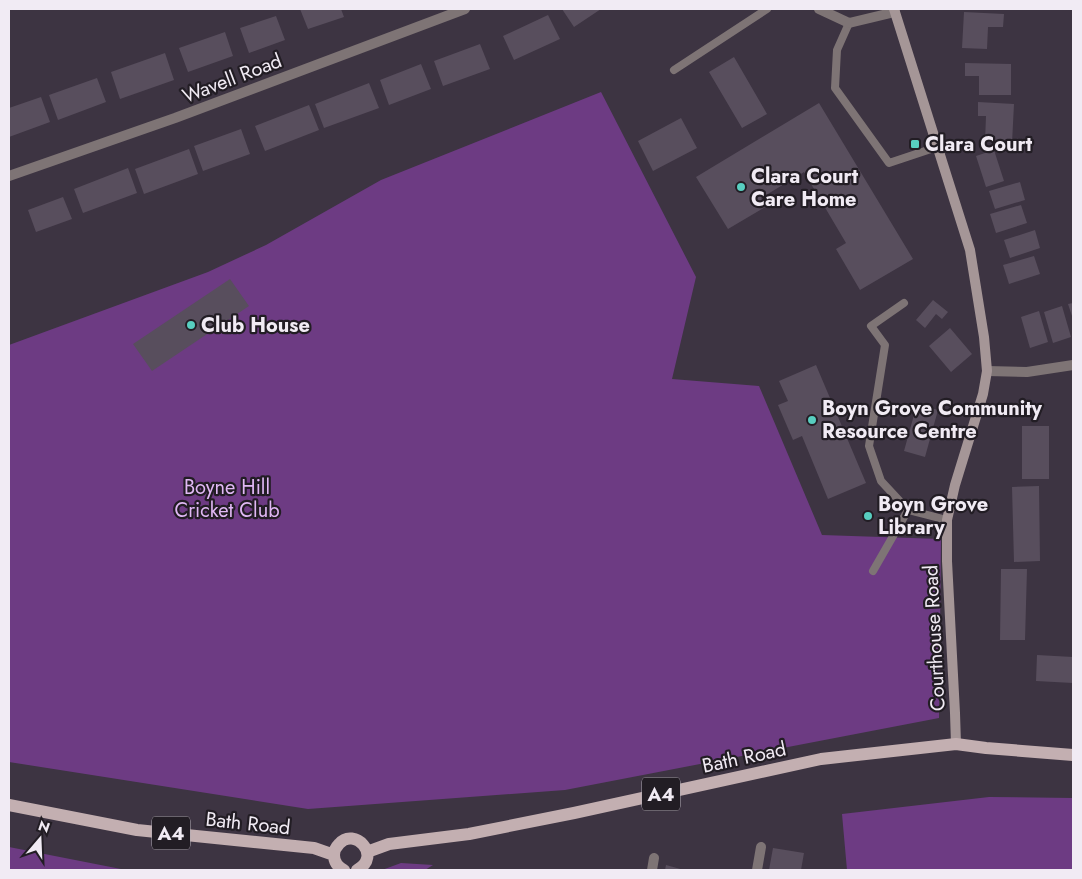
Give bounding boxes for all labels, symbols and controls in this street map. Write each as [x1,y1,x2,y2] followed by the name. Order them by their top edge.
[178,46,286,111] street label: Wavell Road
[925,130,1033,159] place label: Clara Court
[909,138,921,150] marker: Clara Court
[751,162,859,214] place label: Clara Court Care Home
[735,181,747,193] marker: Clara Court Care Home
[201,311,310,340] place label: Club House
[185,319,197,331] marker: Club House
[822,394,1043,446] place label: Boyn Grove Community Resource Centre
[806,414,818,426] marker: Boyn Grove Community Resource Centre
[174,473,280,525] park label: Boyne Hill Cricket Club
[878,490,988,542] place label: Boyn Grove Library
[862,510,874,522] marker: Boyn Grove Library
[916,564,953,712] street label: Courthouse Road
[699,734,789,781] street label: Bath Road
[642,778,680,811] road number: A4
[204,805,292,842] street label: Bath Road
[15,814,65,864] north arrow
[36,815,53,838] text: N
[152,816,190,850] road number: A4

